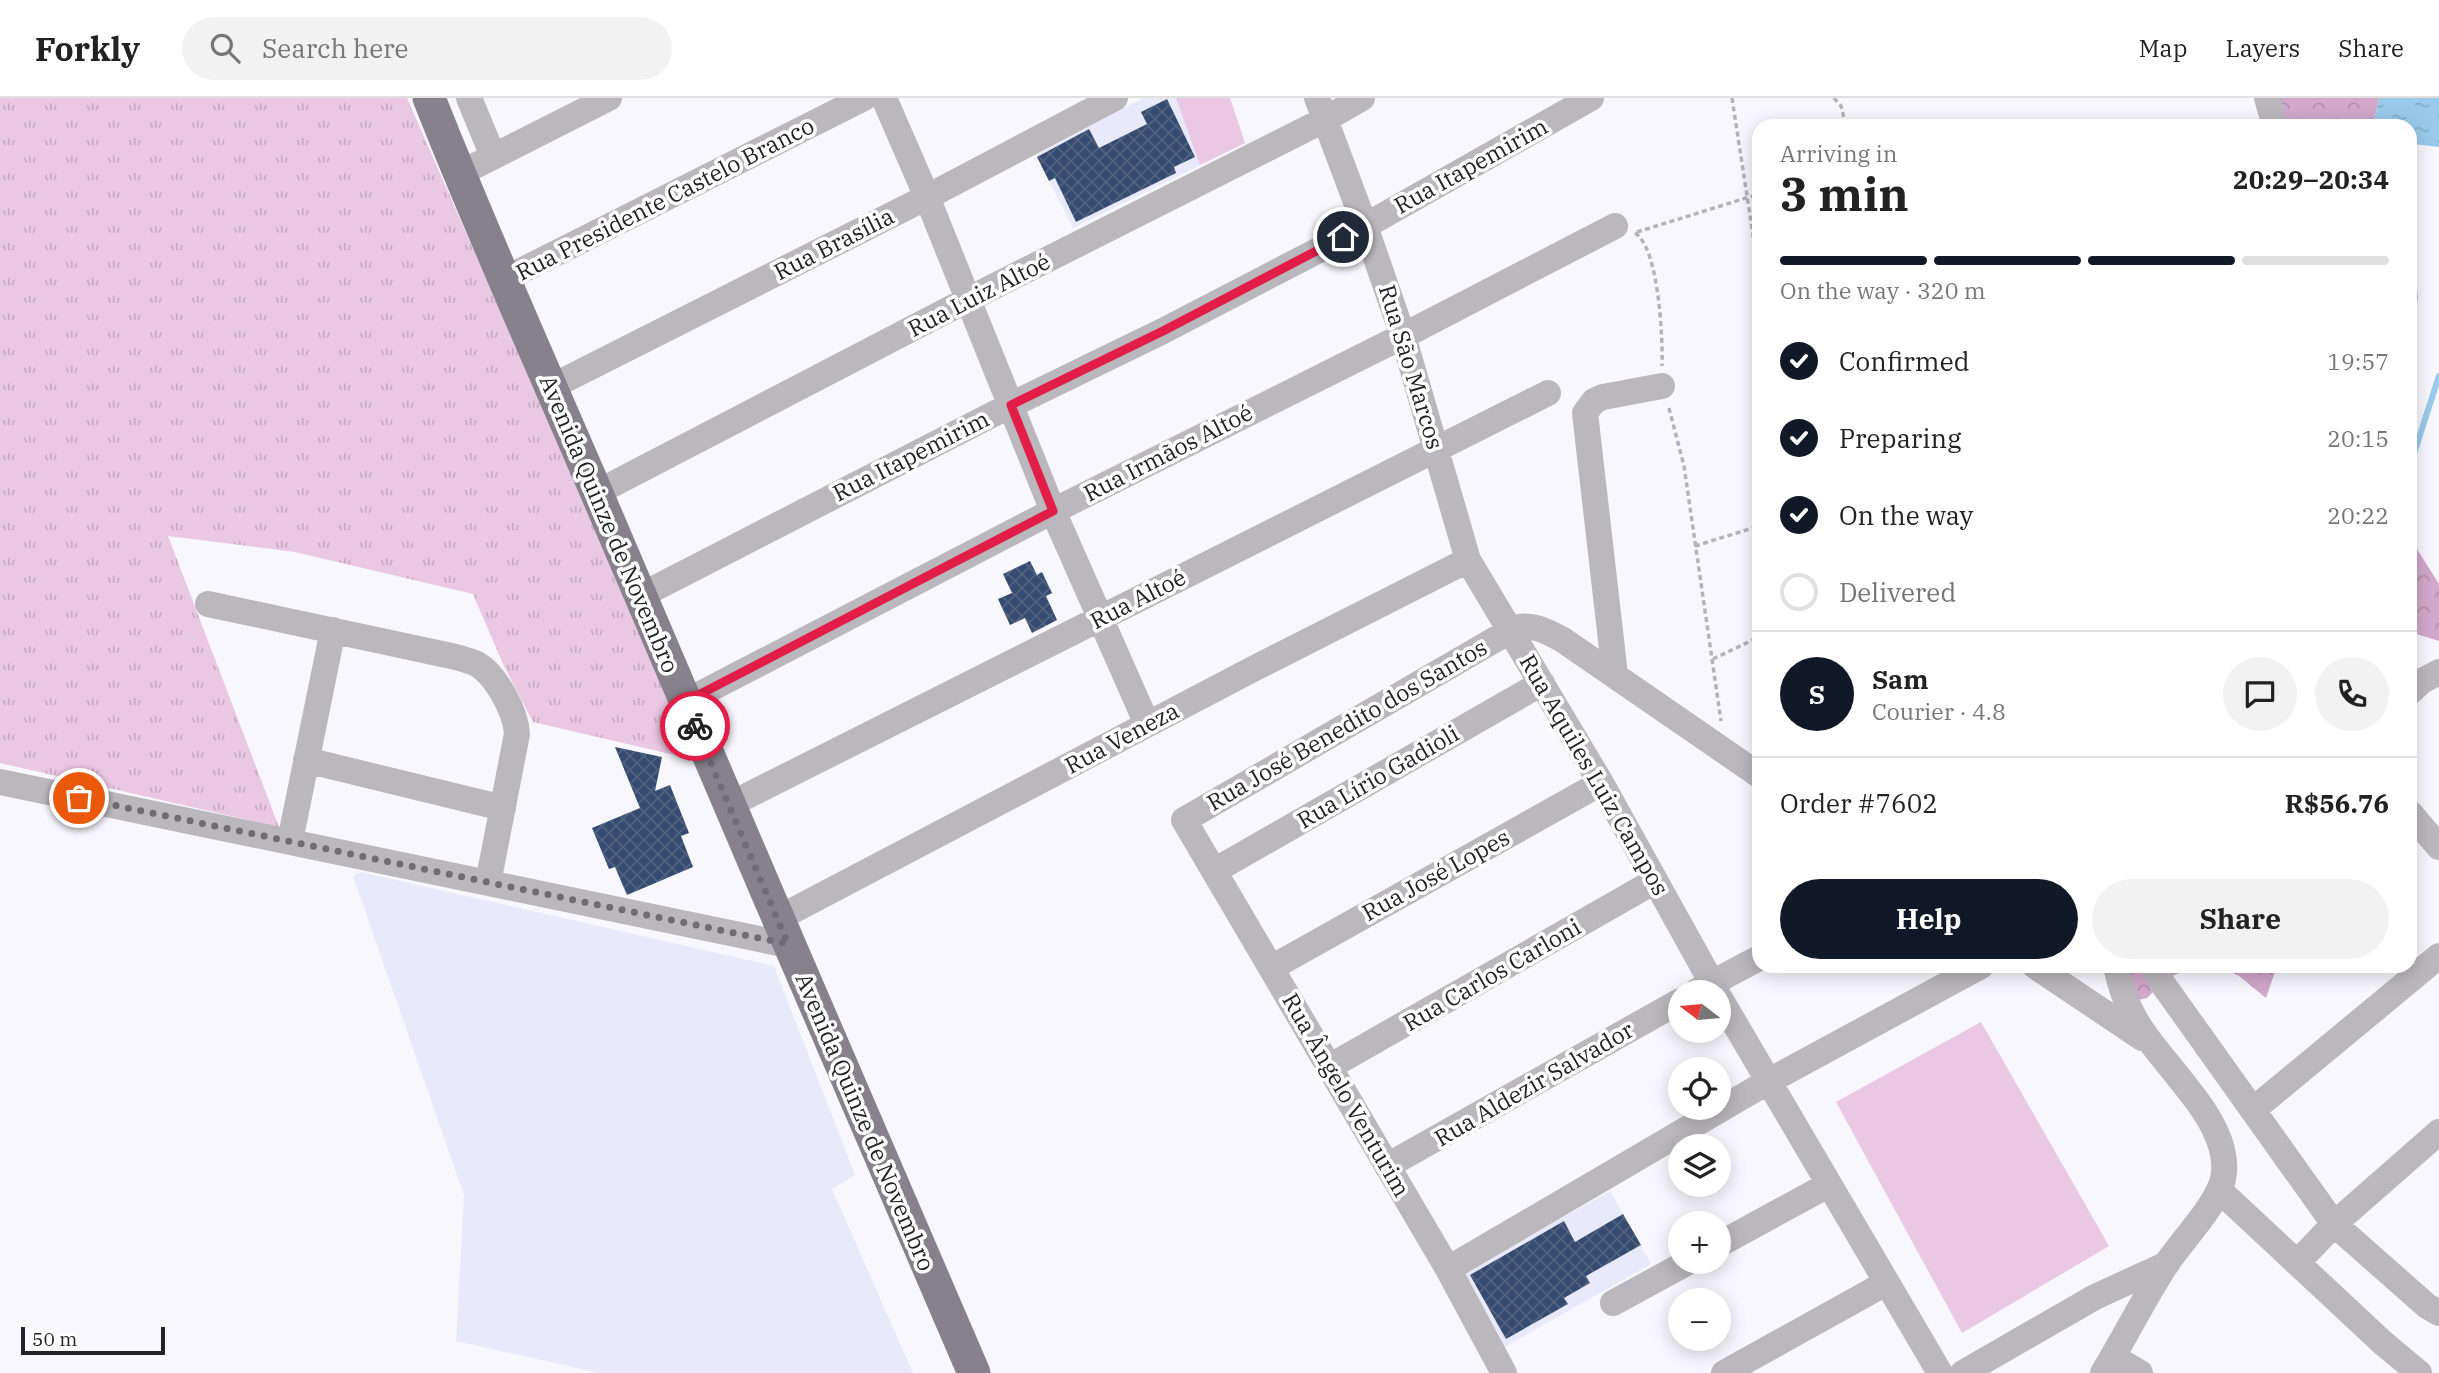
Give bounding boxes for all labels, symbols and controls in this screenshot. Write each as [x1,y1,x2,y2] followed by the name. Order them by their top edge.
[182,17,672,80] search box
[35,27,140,70] text: Forkly
[206,29,244,67] icon: search
[262,31,409,65] text: Search here
[2139,32,2187,64] text: Map
[2225,32,2300,64] text: Layers
[2338,32,2404,64] text: Share
[510,110,819,287] street label: Rua Presidente Castelo Branco
[1388,110,1553,220] street label: Rua Itapemirim
[1780,138,1897,168] text: Arriving in
[2233,162,2389,196] text: 20:29–20:34
[1780,164,1909,224] text: 3 min
[768,200,899,286] street label: Rua Brasília
[1313,207,1373,267] pin
[1324,218,1362,256] icon: home
[902,245,1055,343] street label: Rua Luiz Altoé
[1780,275,1986,305] text: On the way · 320 m
[1373,281,1451,453] street label: Rua São Marcos
[1780,342,1818,380] icon: check
[1839,344,1970,378] text: Confirmed
[2327,346,2389,376] text: 19:57
[533,370,686,677] street label: Avenida Quinze de Novembro
[1078,397,1257,508] street label: Rua Irmãos Altoé
[827,403,994,507] street label: Rua Itapemirim
[1780,419,1818,457] icon: check
[1839,421,1961,455] text: Preparing
[2327,423,2389,453] text: 20:15
[1780,496,1818,534] icon: check
[1839,498,1973,532] text: On the way
[2327,500,2389,530] text: 20:22
[1085,561,1191,635] street label: Rua Altoé
[1839,575,1956,609] text: Delivered
[1201,631,1492,817] street label: Rua José Benedito dos Santos
[1513,648,1676,901] street label: Rua Aquiles Luiz Campos
[2223,657,2297,731] button: chat
[2315,657,2389,731] button: phone
[1872,662,1928,696] text: Sam
[1809,677,1825,711] text: S
[660,691,730,761] courier
[1059,695,1184,780] street label: Rua Veneza
[1872,696,2006,726] text: Courier · 4.8
[676,707,714,745] icon: bike
[1291,718,1464,835] street label: Rua Lírio Gadioli
[49,768,109,828] pin
[60,779,98,817] icon: bag
[1780,786,1938,820] text: Order #7602
[2285,786,2389,820] text: R$56.76
[1356,821,1515,927] street label: Rua José Lopes
[1780,879,2078,959] button: Help
[2092,879,2389,959] button: Share
[1397,911,1586,1037] street label: Rua Carlos Carloni
[789,968,942,1275] street label: Avenida Quinze de Novembro
[1668,980,1731,1043] north arrow
[1668,980,1731,1351] map controls
[1276,987,1418,1202] street label: Rua Ângelo Venturim
[1428,1014,1639,1152] street label: Rua Aldezir Salvador
[1668,1057,1731,1120] button: locate
[1668,1134,1731,1197] button: layers
[1668,1211,1731,1274] button: +
[1668,1288,1731,1351] button: −
[21,1324,164,1356] scale bar
[32,1327,77,1351] text: 50 m

